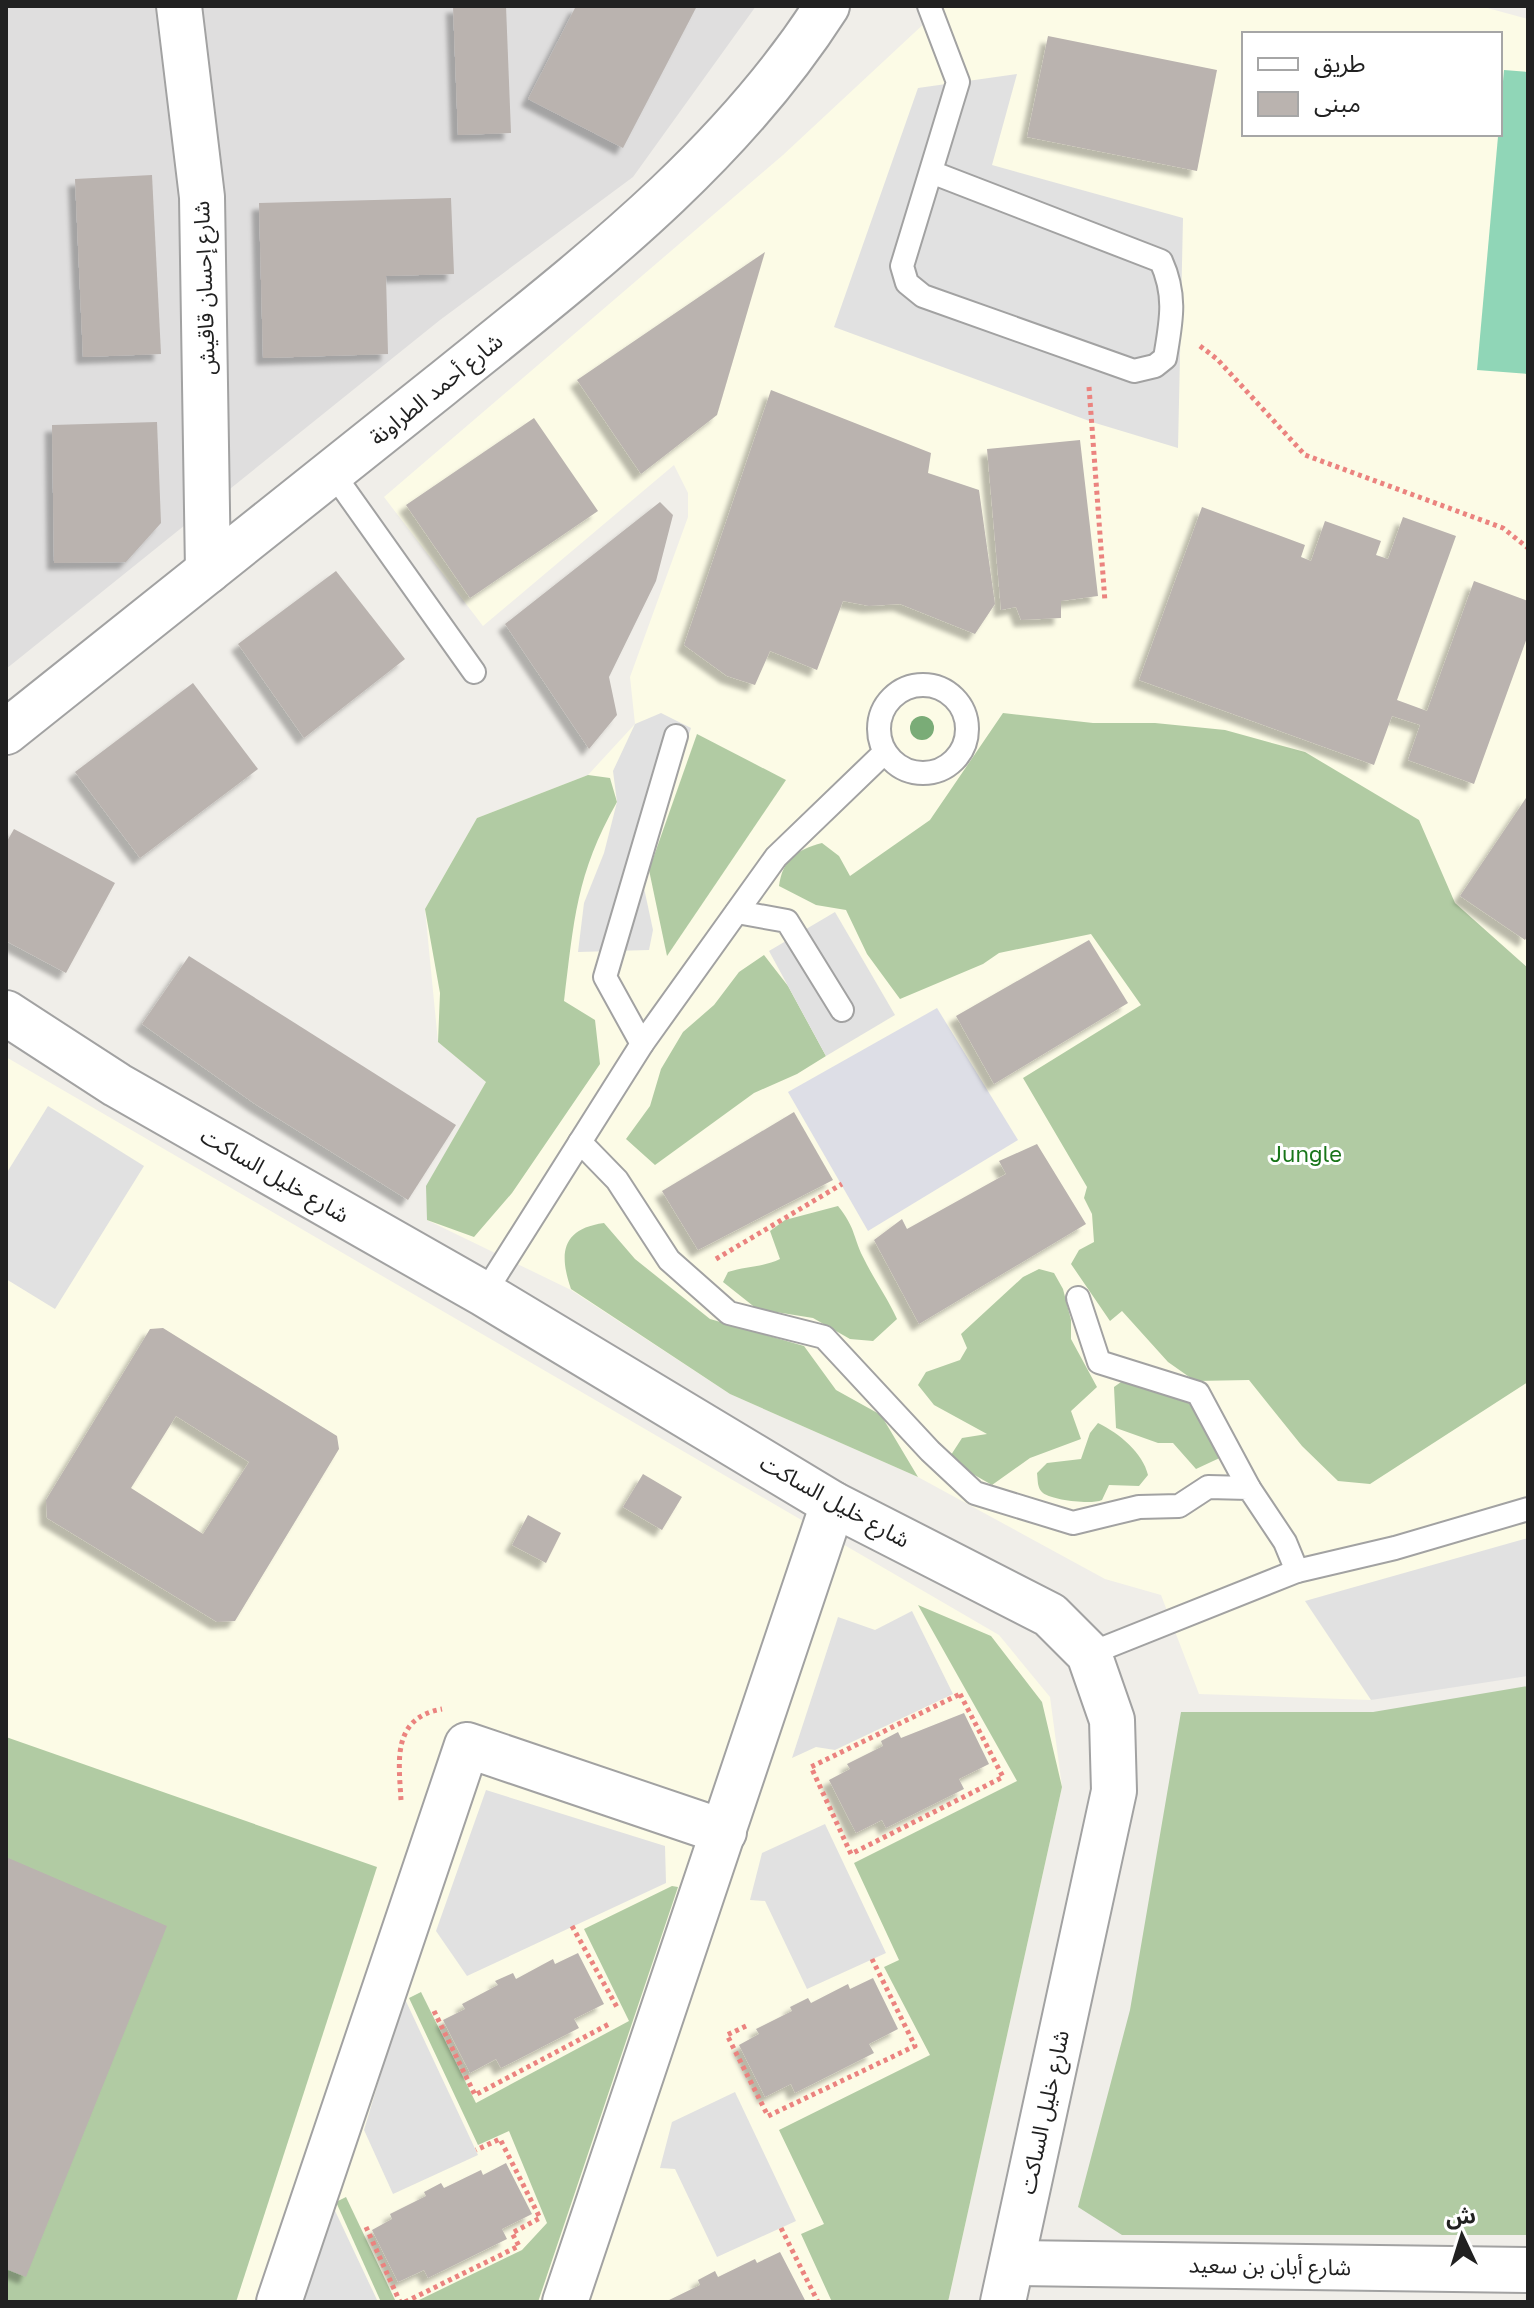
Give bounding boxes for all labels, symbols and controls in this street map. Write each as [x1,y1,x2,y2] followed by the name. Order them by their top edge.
[1242,32,1502,136] legend
[1314,48,1366,79] text: طريق
[1314,88,1361,117] text: مبنى
[187,200,224,376] street label: شارع إحسان قاقيش
[364,327,510,453] street label: شارع أحمد الطراونة
[194,1121,354,1231] street label: شارع خليل الساكت
[1270,1140,1342,1167] park label: Jungle
[754,1448,915,1556] street label: شارع خليل الساكت
[1013,2027,1078,2197] street label: شارع خليل الساكت
[1422,2196,1502,2276] north arrow
[1445,2201,1477,2230] text: ش
[1188,2251,1352,2284] street label: شارع أبان بن سعيد

